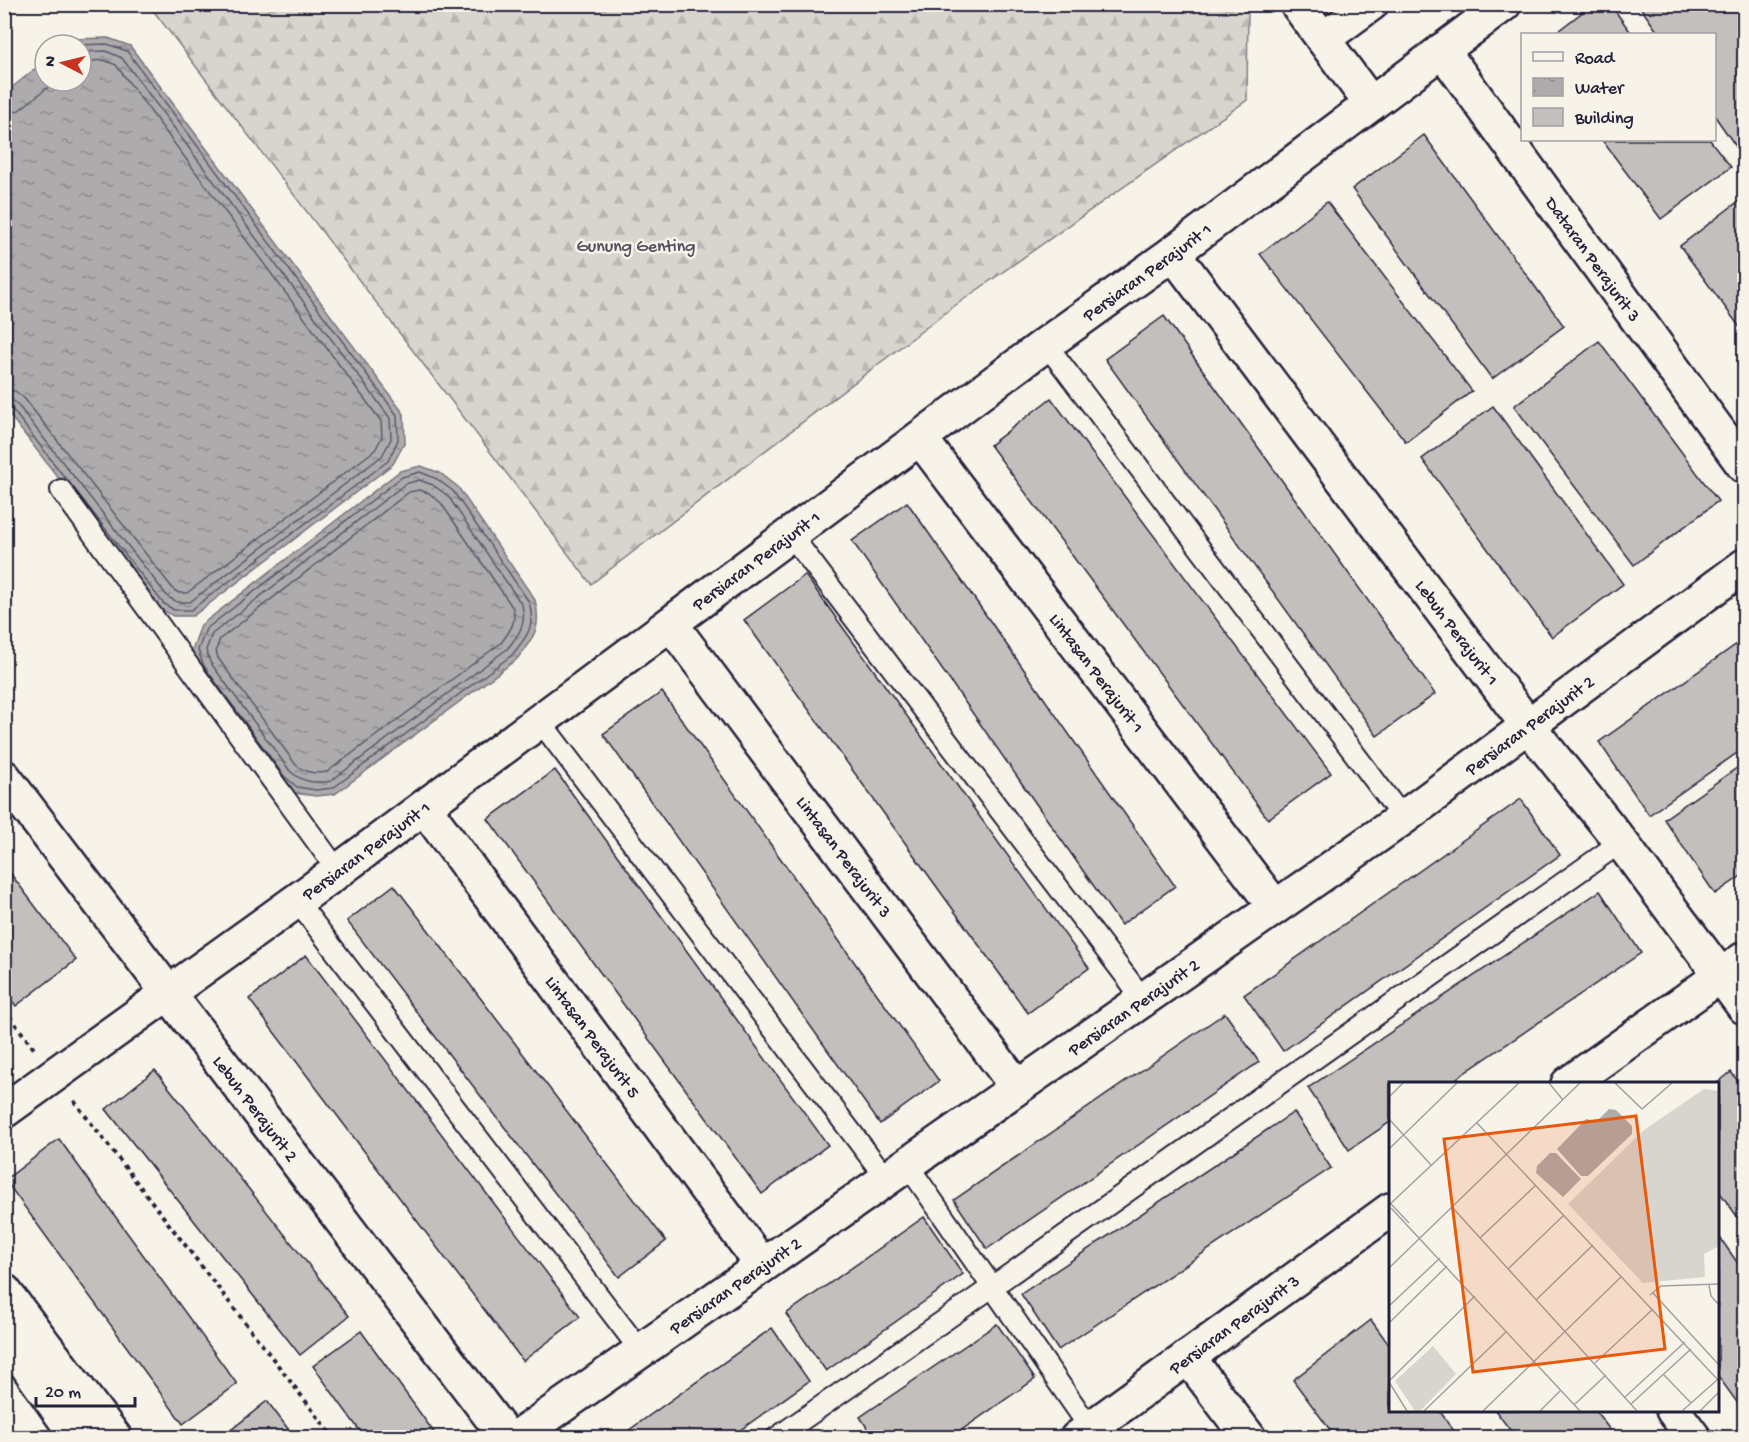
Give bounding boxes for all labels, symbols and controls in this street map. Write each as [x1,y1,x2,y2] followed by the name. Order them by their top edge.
[33,33,93,93] north arrow
[1521,33,1716,141] legend
[1575,49,1616,70] text: Road
[42,55,62,68] text: N
[1575,79,1625,100] text: Water
[1574,109,1634,130] text: Building
[1539,193,1644,327] street label: Dataran Perajurit 3
[1079,220,1217,328] street label: Persiaran Perajurit 1
[576,237,696,258] park label: Gunung Genting
[688,508,825,617] street label: Persiaran Perajurit 1
[1409,577,1502,690] street label: Lebuh Perajurit 1
[1044,610,1147,738] street label: Lintasan Perajurit 1
[1461,672,1599,782] street label: Persiaran Perajurit 2
[790,793,895,923] street label: Lintasan Perajurit 3
[298,798,435,907] street label: Persiaran Perajurit 1
[1064,955,1204,1062] street label: Persiaran Perajurit 2
[539,973,643,1103] street label: Lintasan Perajurit 5
[207,1052,301,1167] street label: Lebuh Perajurit 2
[1389,1082,1719,1412] inset map
[666,1234,806,1341] street label: Persiaran Perajurit 2
[1165,1271,1304,1381] street label: Persiaran Perajurit 3
[36,1370,135,1408] scale bar
[45,1383,81,1404] text: 20 m

